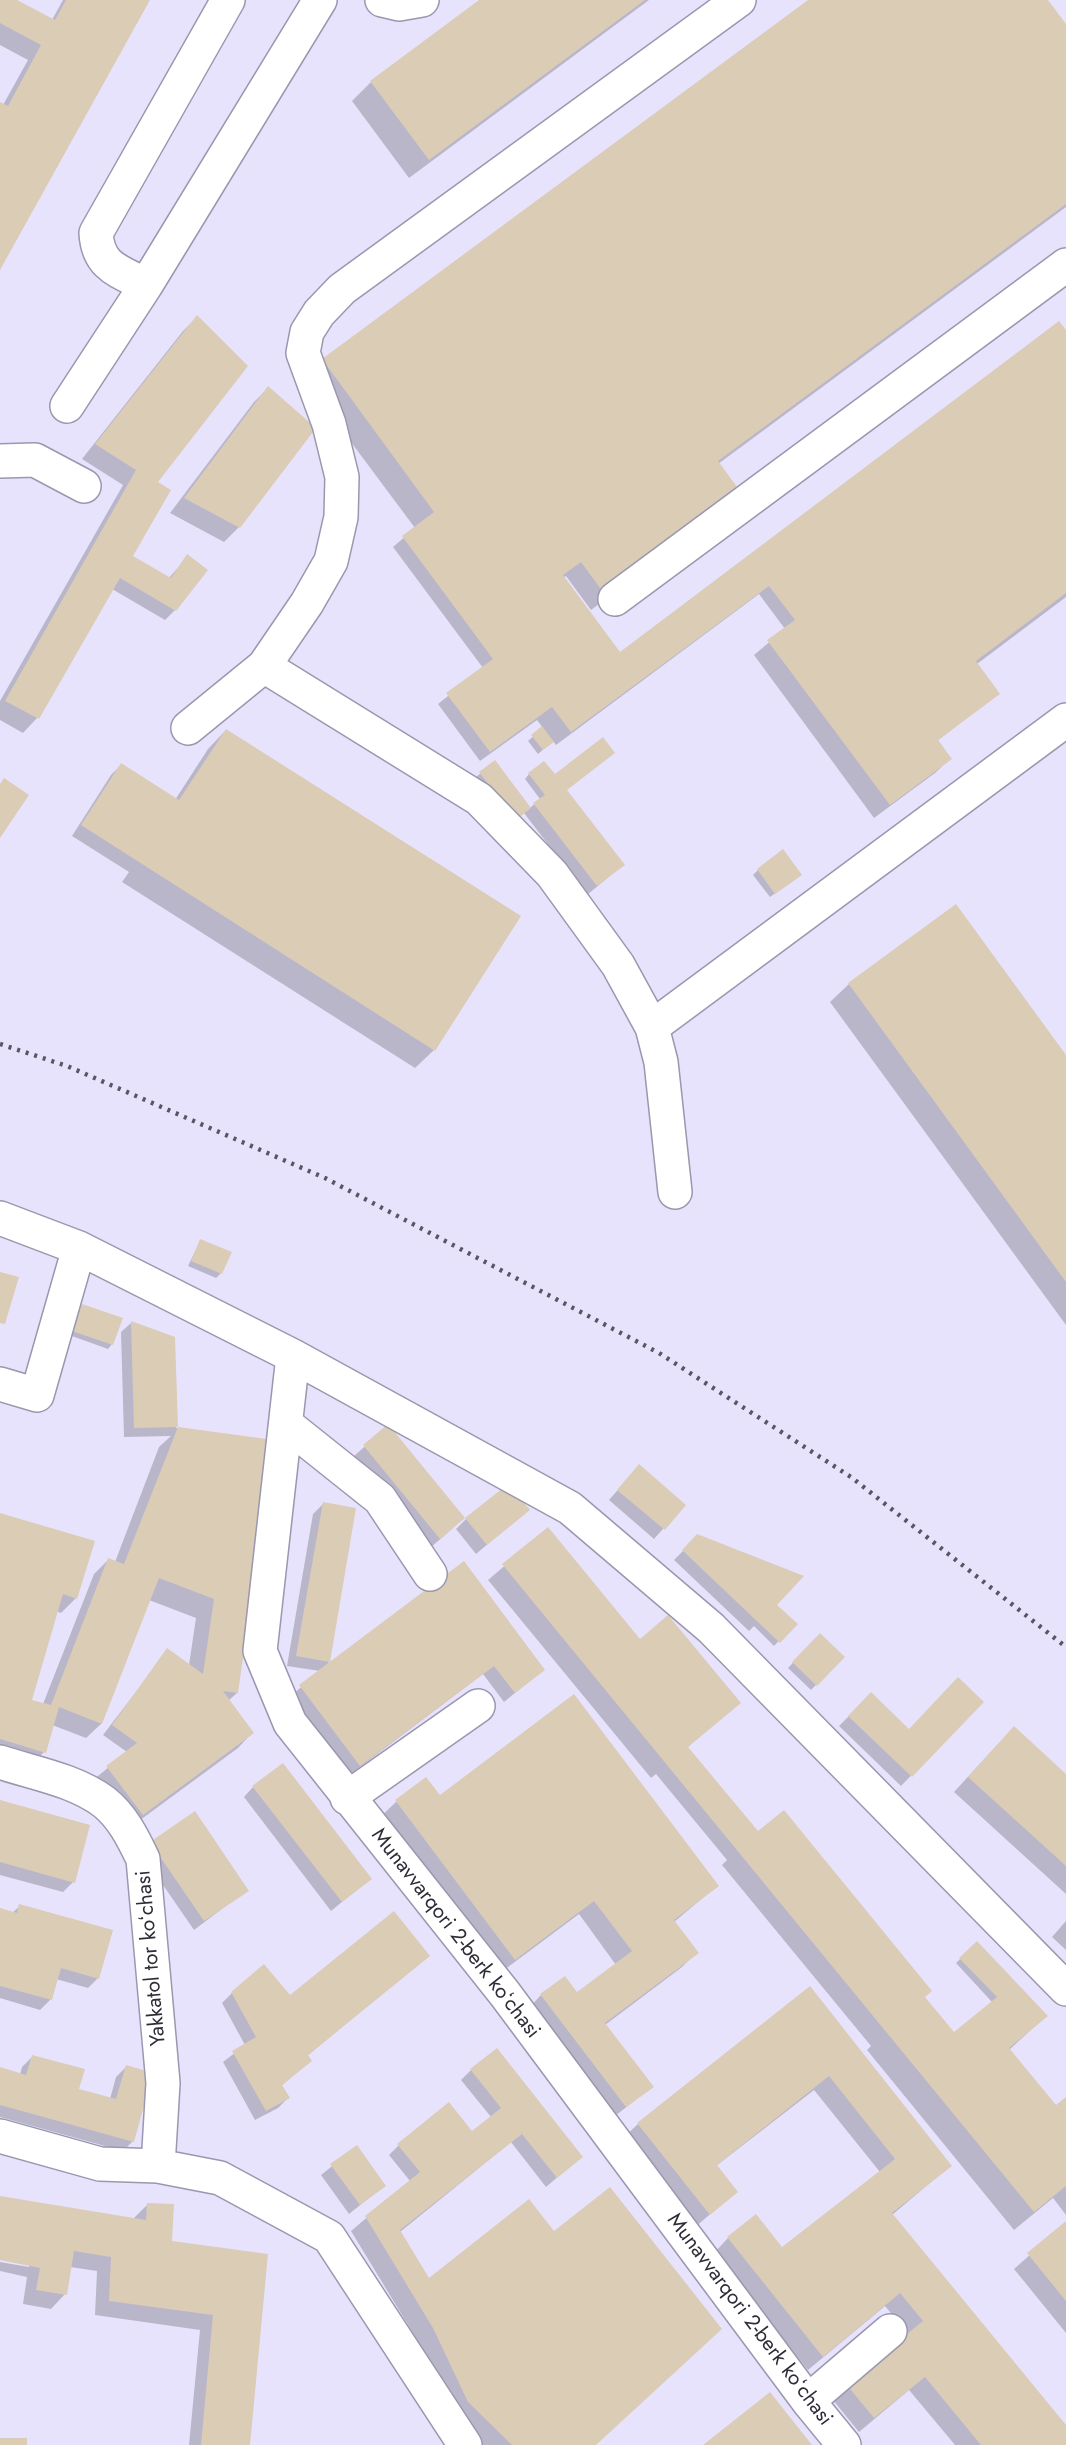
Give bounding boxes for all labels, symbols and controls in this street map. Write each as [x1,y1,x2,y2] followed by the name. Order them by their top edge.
[365,1824,545,2044] street label: Munavvarqori 2-berk koʻchasi
[132,1869,172,2047] street label: Yakkatol tor koʻchasi
[661,2209,837,2431] street label: Munavvarqori 2-berk koʻchasi

